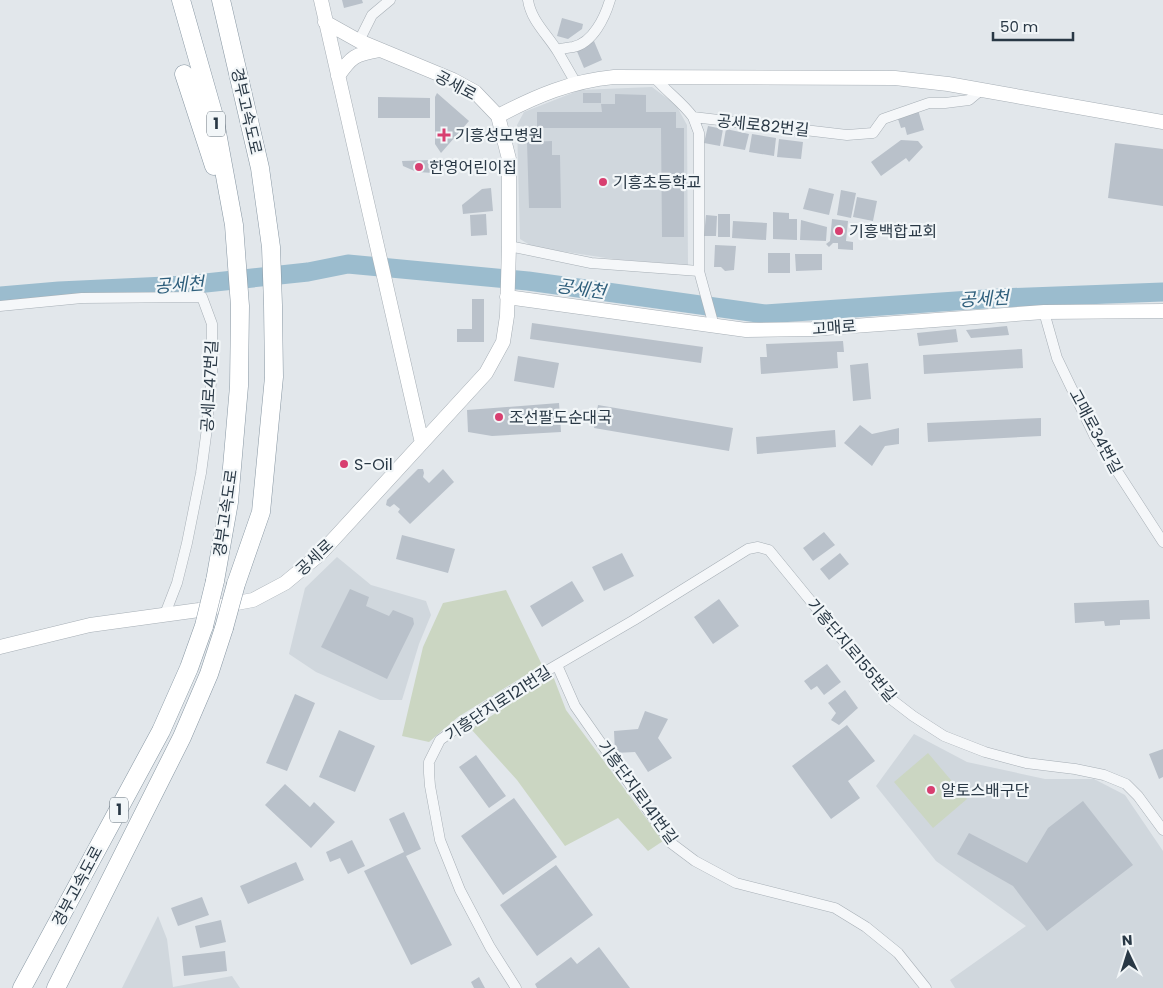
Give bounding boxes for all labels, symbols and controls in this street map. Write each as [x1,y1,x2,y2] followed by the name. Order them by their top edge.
[993,10,1073,42] scale bar
[1000,16,1038,37] text: 50 m
[225,65,268,157] street label: 경부고속도로
[431,65,481,106] street label: 공세로
[716,109,810,142] street label: 공세로82번길
[207,112,225,136] road number: 1
[455,124,543,147] place label: 기흥성모병원
[437,128,451,142] marker: 기흥성모병원
[429,156,517,179] place label: 한영어린이집
[413,161,425,173] marker: 한영어린이집
[613,171,701,194] place label: 기흥초등학교
[597,176,609,188] marker: 기흥초등학교
[849,220,937,243] place label: 기흥백합교회
[833,225,845,237] marker: 기흥백합교회
[153,270,207,299] water label: 공세천
[555,273,610,305] water label: 공세천
[959,285,1012,312] water label: 공세천
[811,314,857,341] street label: 고매로
[196,339,223,433] street label: 공세로47번길
[1064,385,1128,478] street label: 고매로34번길
[509,406,612,429] place label: 조선팔도순대국
[493,411,505,423] marker: 조선팔도순대국
[354,453,393,476] place label: S-Oil
[338,458,350,470] marker: S-Oil
[208,467,243,558] street label: 경부고속도로
[290,534,339,581] street label: 공세로
[802,594,902,707] street label: 기흥단지로155번길
[441,660,556,746] street label: 기흥단지로121번길
[592,736,683,849] street label: 기흥단지로141번길
[941,779,1030,802] place label: 알토스배구단
[925,784,937,796] marker: 알토스배구단
[110,798,128,822] road number: 1
[47,842,108,931] street label: 경부고속도로
[1103,928,1153,978] north arrow
[1121,930,1133,950] text: N

